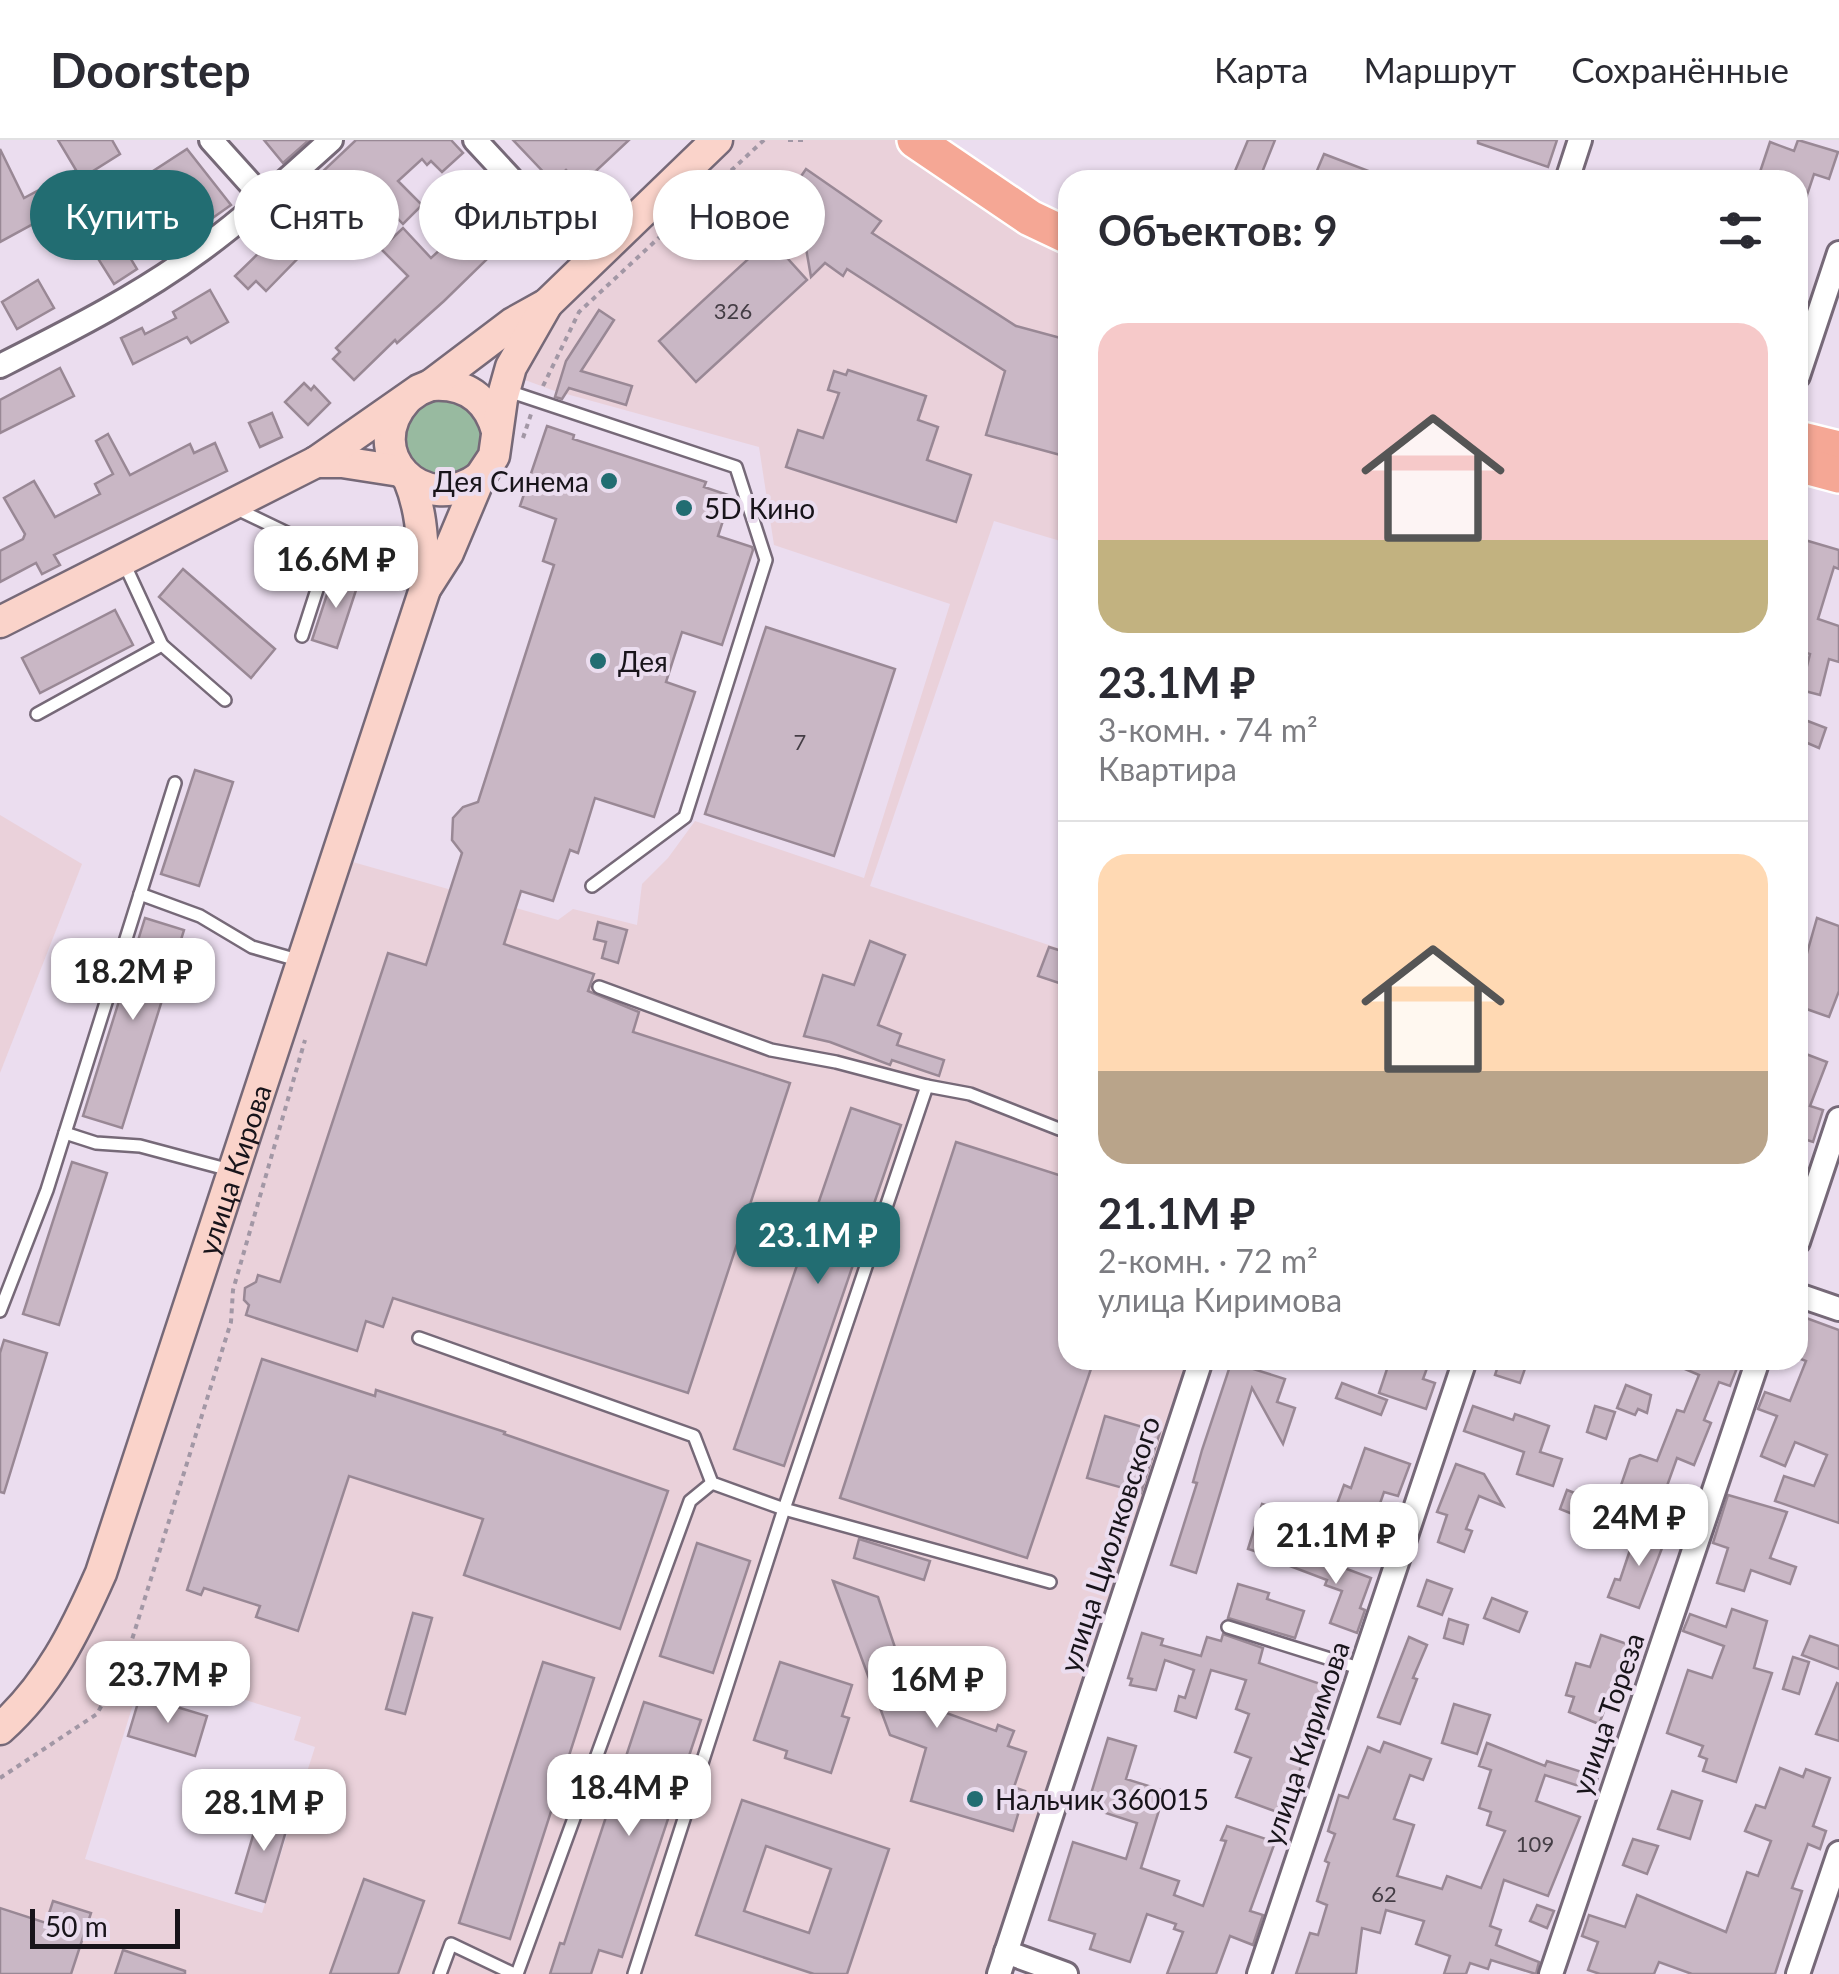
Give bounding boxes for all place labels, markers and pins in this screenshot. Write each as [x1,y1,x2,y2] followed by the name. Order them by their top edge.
[433,464,589,498] place label: Дея Синема
[598,470,620,492] marker: Дея Синема
[704,491,815,525] place label: 5D Кино
[673,497,695,519] marker: 5D Кино
[244,526,428,611] pin: 16.6M ₽
[618,644,668,678] place label: Дея
[587,650,609,672] marker: Дея
[41,938,225,1023] pin: 18.2M ₽
[726,1202,910,1287] pin: 23.1M ₽
[1569,1484,1709,1569] pin: 24M ₽
[1244,1502,1428,1587] pin: 21.1M ₽
[76,1641,260,1726] pin: 23.7M ₽
[867,1646,1007,1731] pin: 16M ₽
[537,1754,721,1839] pin: 18.4M ₽
[172,1769,356,1854] pin: 28.1M ₽
[995,1782,1209,1816] place label: Нальчик 360015
[964,1788,986,1810] marker: Нальчик 360015

